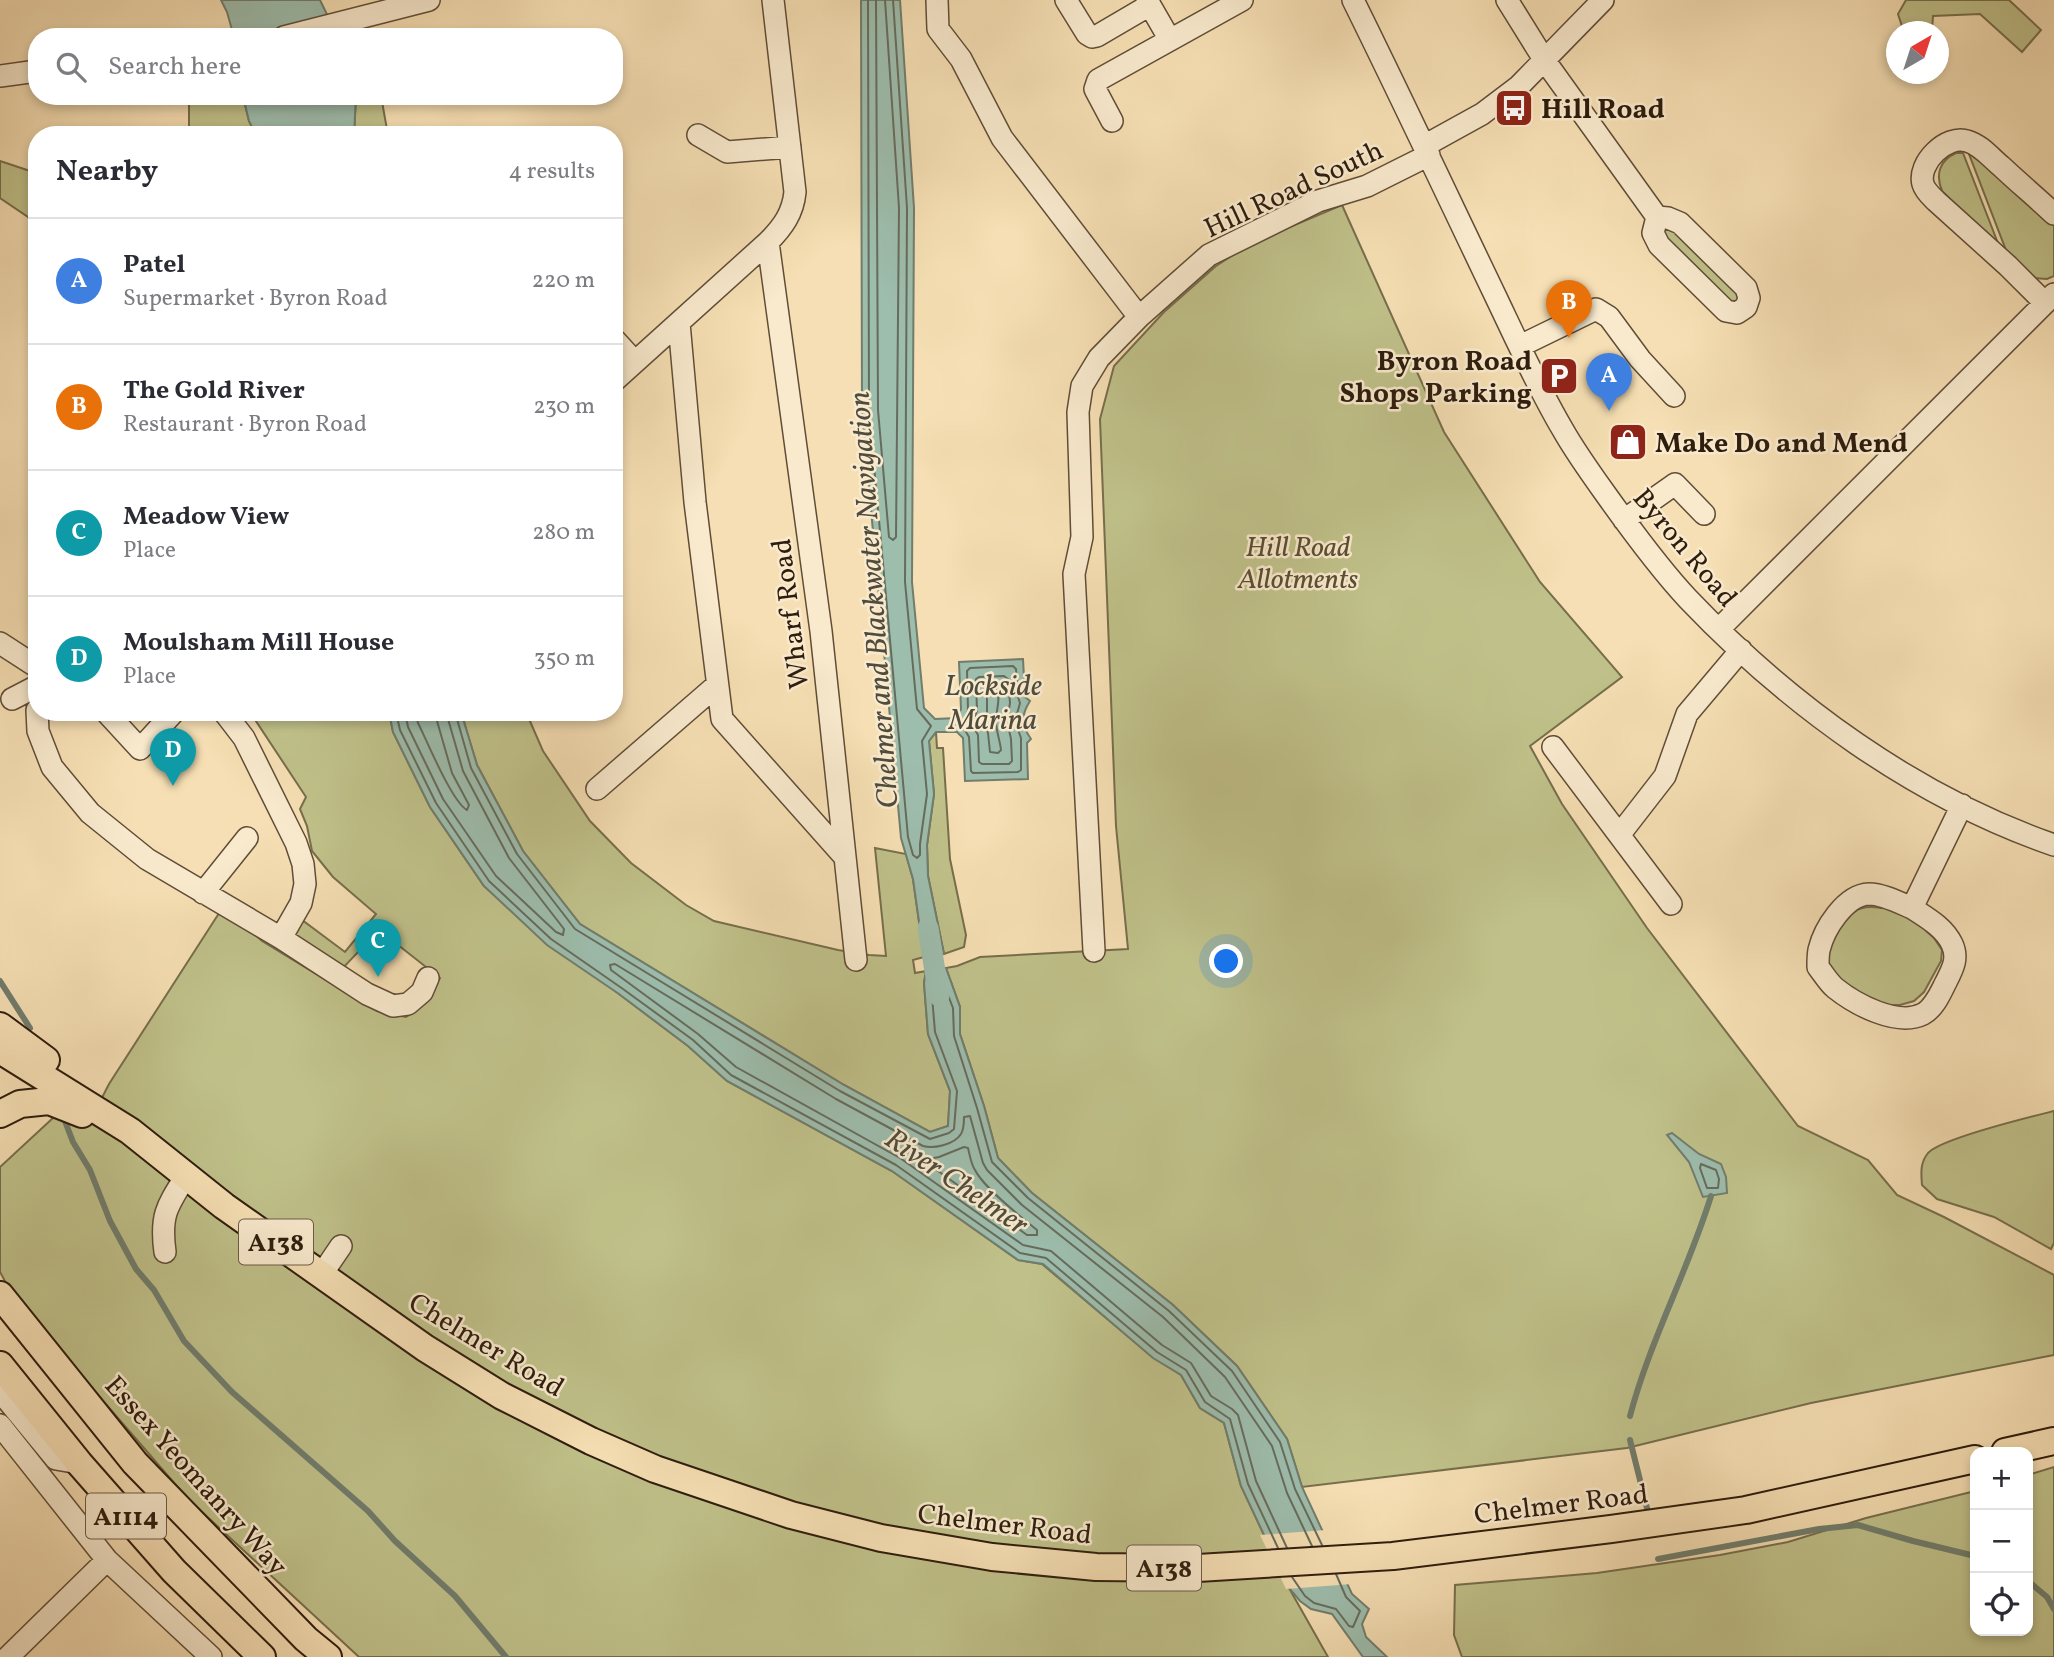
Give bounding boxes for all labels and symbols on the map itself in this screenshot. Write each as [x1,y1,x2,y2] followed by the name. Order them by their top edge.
[1886,21,1949,84] north arrow
[1493,87,1535,129] bus stop icon: Hill Road
[1541,91,1665,130] place label: Hill Road
[1198,132,1390,249] street label: Hill Road South
[1546,280,1592,338] pin: B
[1339,343,1532,414] place label: Byron Road Shops Parking
[1586,353,1632,411] pin: A
[1538,355,1580,397] parking icon: Byron Road Shops Parking
[839,390,911,810] water label: Chelmer and Blackwater Navigation
[1607,421,1649,463] shop icon: Make Do and Mend
[1655,425,1908,464] place label: Make Do and Mend
[1623,481,1746,617] street label: Byron Road
[1237,529,1358,600] park label: Hill Road Allotments
[763,536,820,691] street label: Wharf Road
[944,666,1042,742] water label: Lockside Marina
[150,728,196,786] pin: D
[355,919,401,977] pin: C
[1209,944,1243,978] your location
[876,1119,1037,1247] water label: River Chelmer
[239,1219,313,1264] road number: A138
[401,1284,571,1408] street label: Chelmer Road
[95,1368,296,1585] street label: Essex Yeomanry Way
[1472,1475,1651,1536] street label: Chelmer Road
[86,1494,166,1539] road number: A1114
[915,1495,1094,1556] street label: Chelmer Road
[1127,1546,1201,1590] road number: A138

